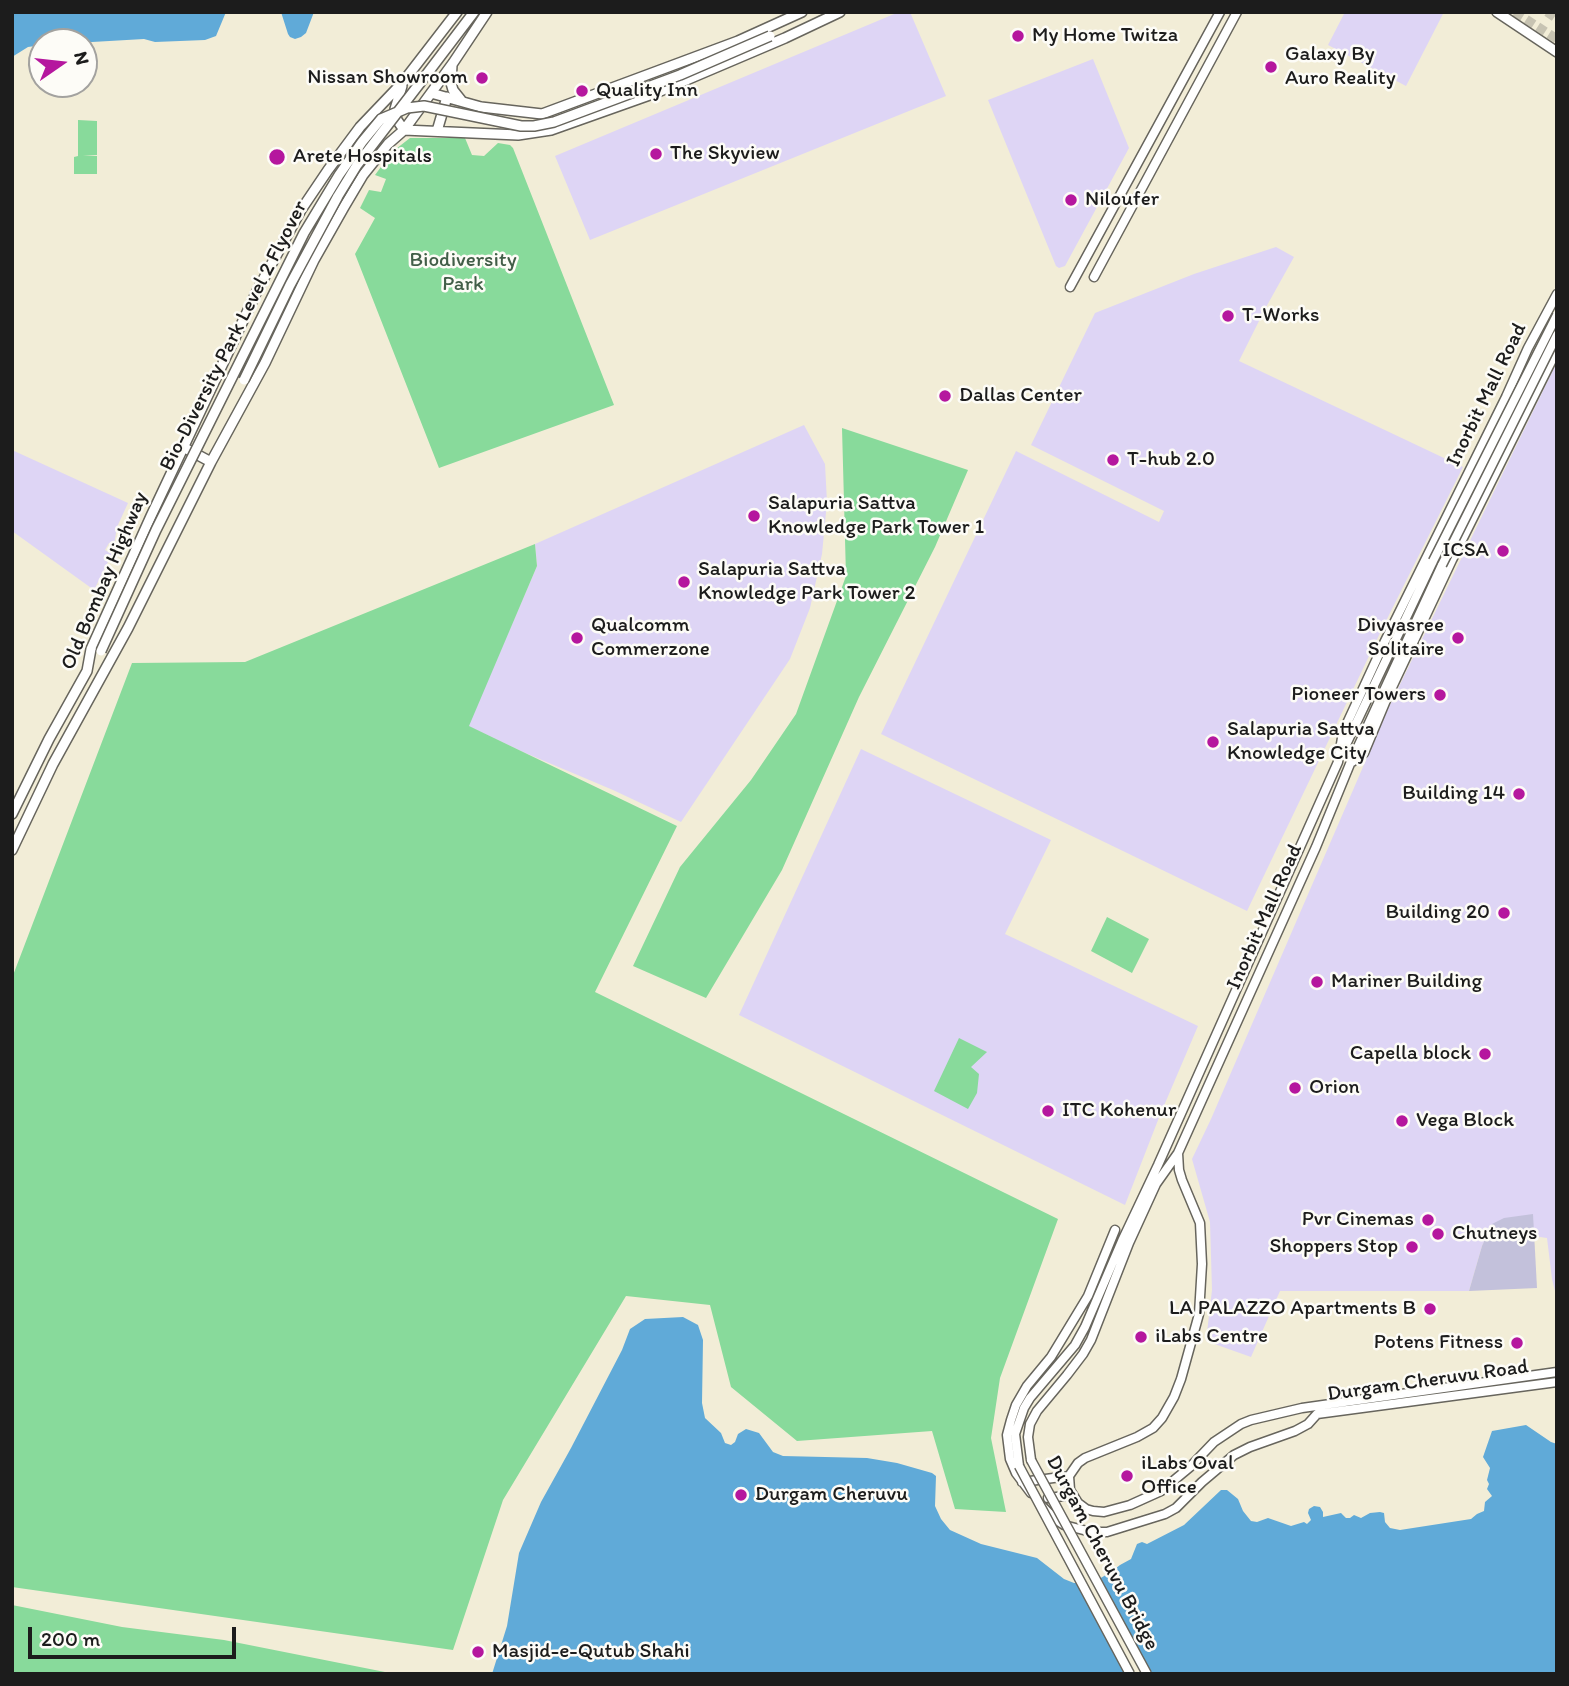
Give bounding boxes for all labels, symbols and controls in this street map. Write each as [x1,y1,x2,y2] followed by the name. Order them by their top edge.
[1032,23,1178,49] place label: My Home Twitza
[28,28,98,98] north arrow
[1010,28,1026,44] marker: My Home Twitza
[1285,42,1396,92] place label: Galaxy By Auro Reality
[69,49,95,67] text: N
[1263,59,1279,75] marker: Galaxy By Auro Reality
[307,65,468,91] place label: Nissan Showroom
[474,70,490,86] marker: Nissan Showroom
[596,78,698,104] place label: Quality Inn
[574,83,590,99] marker: Quality Inn
[670,141,780,167] place label: The Skyview
[293,144,432,170] place label: Arete Hospitals
[648,146,664,162] marker: The Skyview
[267,147,287,167] marker: Arete Hospitals
[1085,187,1159,213] place label: Niloufer
[1063,192,1079,208] marker: Niloufer
[155,197,313,475] street label: Bio-Diversity Park Level 2 Flyover
[409,248,517,298] park label: Biodiversity Park
[1242,303,1319,329] place label: T-Works
[1220,308,1236,324] marker: T-Works
[1441,319,1533,471] street label: Inorbit Mall Road
[959,383,1082,409] place label: Dallas Center
[937,388,953,404] marker: Dallas Center
[1127,447,1215,473] place label: T-hub 2.0
[1105,452,1121,468] marker: T-hub 2.0
[56,488,154,674] street label: Old Bombay Highway
[768,491,984,541] place label: Salapuria Sattva Knowledge Park Tower 1
[746,508,762,524] marker: Salapuria Sattva Knowledge Park Tower 1
[1442,538,1489,564] place label: ICSA
[1495,543,1511,559] marker: ICSA
[698,557,916,607] place label: Salapuria Sattva Knowledge Park Tower 2
[676,574,692,590] marker: Salapuria Sattva Knowledge Park Tower 2
[591,613,710,663] place label: Qualcomm Commerzone
[1357,613,1444,663] place label: Divyasree Solitaire
[569,630,585,646] marker: Qualcomm Commerzone
[1450,630,1466,646] marker: Divyasree Solitaire
[1291,682,1426,708] place label: Pioneer Towers
[1432,687,1448,703] marker: Pioneer Towers
[1227,717,1375,767] place label: Salapuria Sattva Knowledge City
[1205,734,1221,750] marker: Salapuria Sattva Knowledge City
[1402,781,1505,807] place label: Building 14
[1511,786,1527,802] marker: Building 14
[1222,840,1308,994] street label: Inorbit Mall Road
[1386,900,1490,926] place label: Building 20
[1496,905,1512,921] marker: Building 20
[1331,969,1482,995] place label: Mariner Building
[1309,974,1325,990] marker: Mariner Building
[1350,1041,1471,1067] place label: Capella block
[1477,1046,1493,1062] marker: Capella block
[1309,1075,1360,1101] place label: Orion
[1287,1080,1303,1096] marker: Orion
[1062,1098,1176,1124] place label: ITC Kohenur
[1040,1103,1056,1119] marker: ITC Kohenur
[1416,1108,1514,1134] place label: Vega Block
[1394,1113,1410,1129] marker: Vega Block
[1302,1207,1414,1233] place label: Pvr Cinemas
[1420,1212,1436,1228] marker: Pvr Cinemas
[1452,1221,1537,1247] place label: Chutneys
[1430,1226,1446,1242] marker: Chutneys
[1270,1234,1398,1260] place label: Shoppers Stop
[1404,1239,1420,1255] marker: Shoppers Stop
[1169,1296,1416,1322] place label: LA PALAZZO Apartments B
[1422,1301,1438,1317] marker: LA PALAZZO Apartments B
[1155,1324,1268,1350] place label: iLabs Centre
[1133,1329,1149,1345] marker: iLabs Centre
[1374,1330,1503,1356] place label: Potens Fitness
[1509,1335,1525,1351] marker: Potens Fitness
[1326,1354,1530,1408] street label: Durgam Cheruvu Road
[1040,1451,1164,1655] street label: Durgam Cheruvu Bridge
[1141,1451,1234,1501] place label: iLabs Oval Office
[1119,1468,1135,1484] marker: iLabs Oval Office
[755,1482,908,1508] place label: Durgam Cheruvu
[733,1487,749,1503] marker: Durgam Cheruvu
[32,1612,240,1656] scale bar
[41,1626,100,1651] text: 200 m
[492,1639,690,1665] place label: Masjid-e-Qutub Shahi
[470,1644,486,1660] marker: Masjid-e-Qutub Shahi

